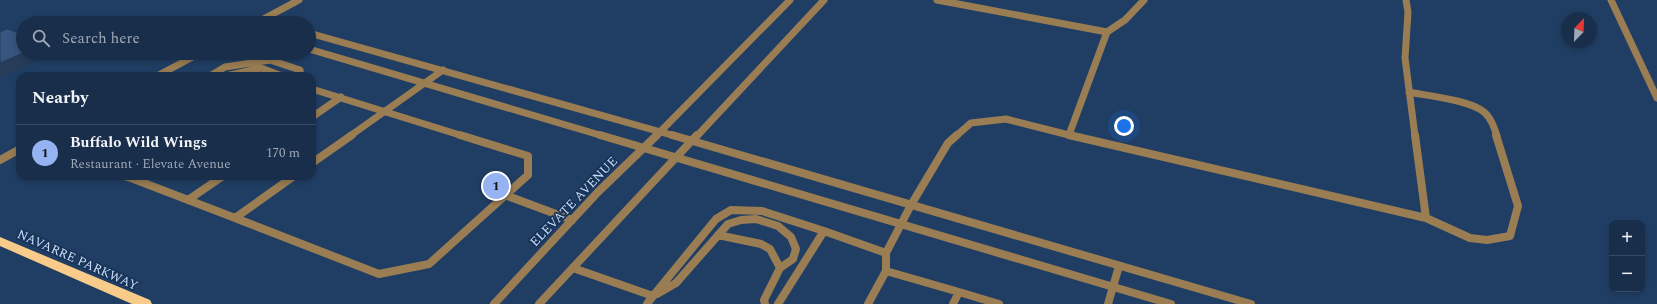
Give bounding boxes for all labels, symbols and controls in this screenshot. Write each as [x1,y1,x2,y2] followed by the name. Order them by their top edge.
[1561,12,1597,48] north arrow
[16,16,316,60] search box
[30,27,52,49] icon: search
[62,27,140,50] text: Search here
[32,85,88,111] text: Nearby
[1114,116,1134,136] your location
[70,131,207,154] text: Buffalo Wild Wings
[41,143,49,163] text: 1
[266,143,300,163] text: 170 m
[525,152,622,252] street label: ELEVATE AVENUE
[70,154,230,174] text: Restaurant · Elevate Avenue
[483,171,509,201] pin: 1
[1609,220,1645,292] map controls
[1609,220,1645,256] button: +
[14,224,141,296] street label: NAVARRE PARKWAY
[1609,256,1645,292] button: −

